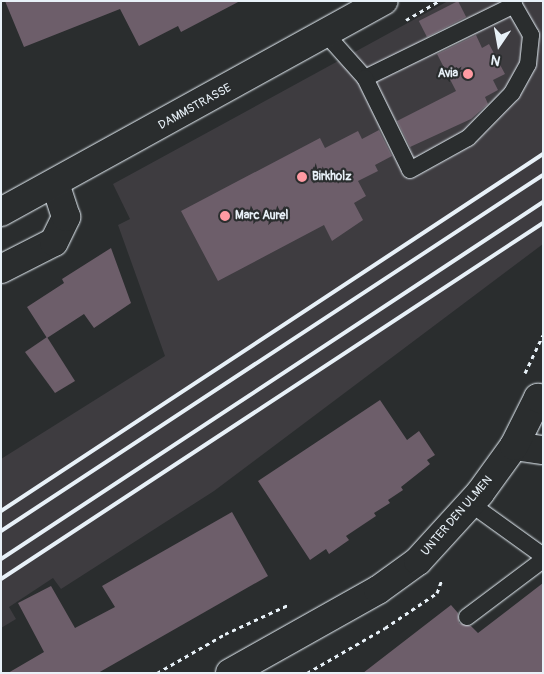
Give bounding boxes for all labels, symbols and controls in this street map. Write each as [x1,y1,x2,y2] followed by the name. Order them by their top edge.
[474,20,524,70] north arrow
[489,51,502,69] text: N
[438,67,458,81] place label: Avia
[462,68,474,80] marker: Avia
[156,81,234,133] street label: DAMMSTRASSE
[312,170,351,184] place label: Birkholz
[296,171,308,183] marker: Birkholz
[235,209,288,223] place label: Marc Aurel
[219,210,231,222] marker: Marc Aurel
[418,473,496,559] street label: UNTER DEN ULMEN

